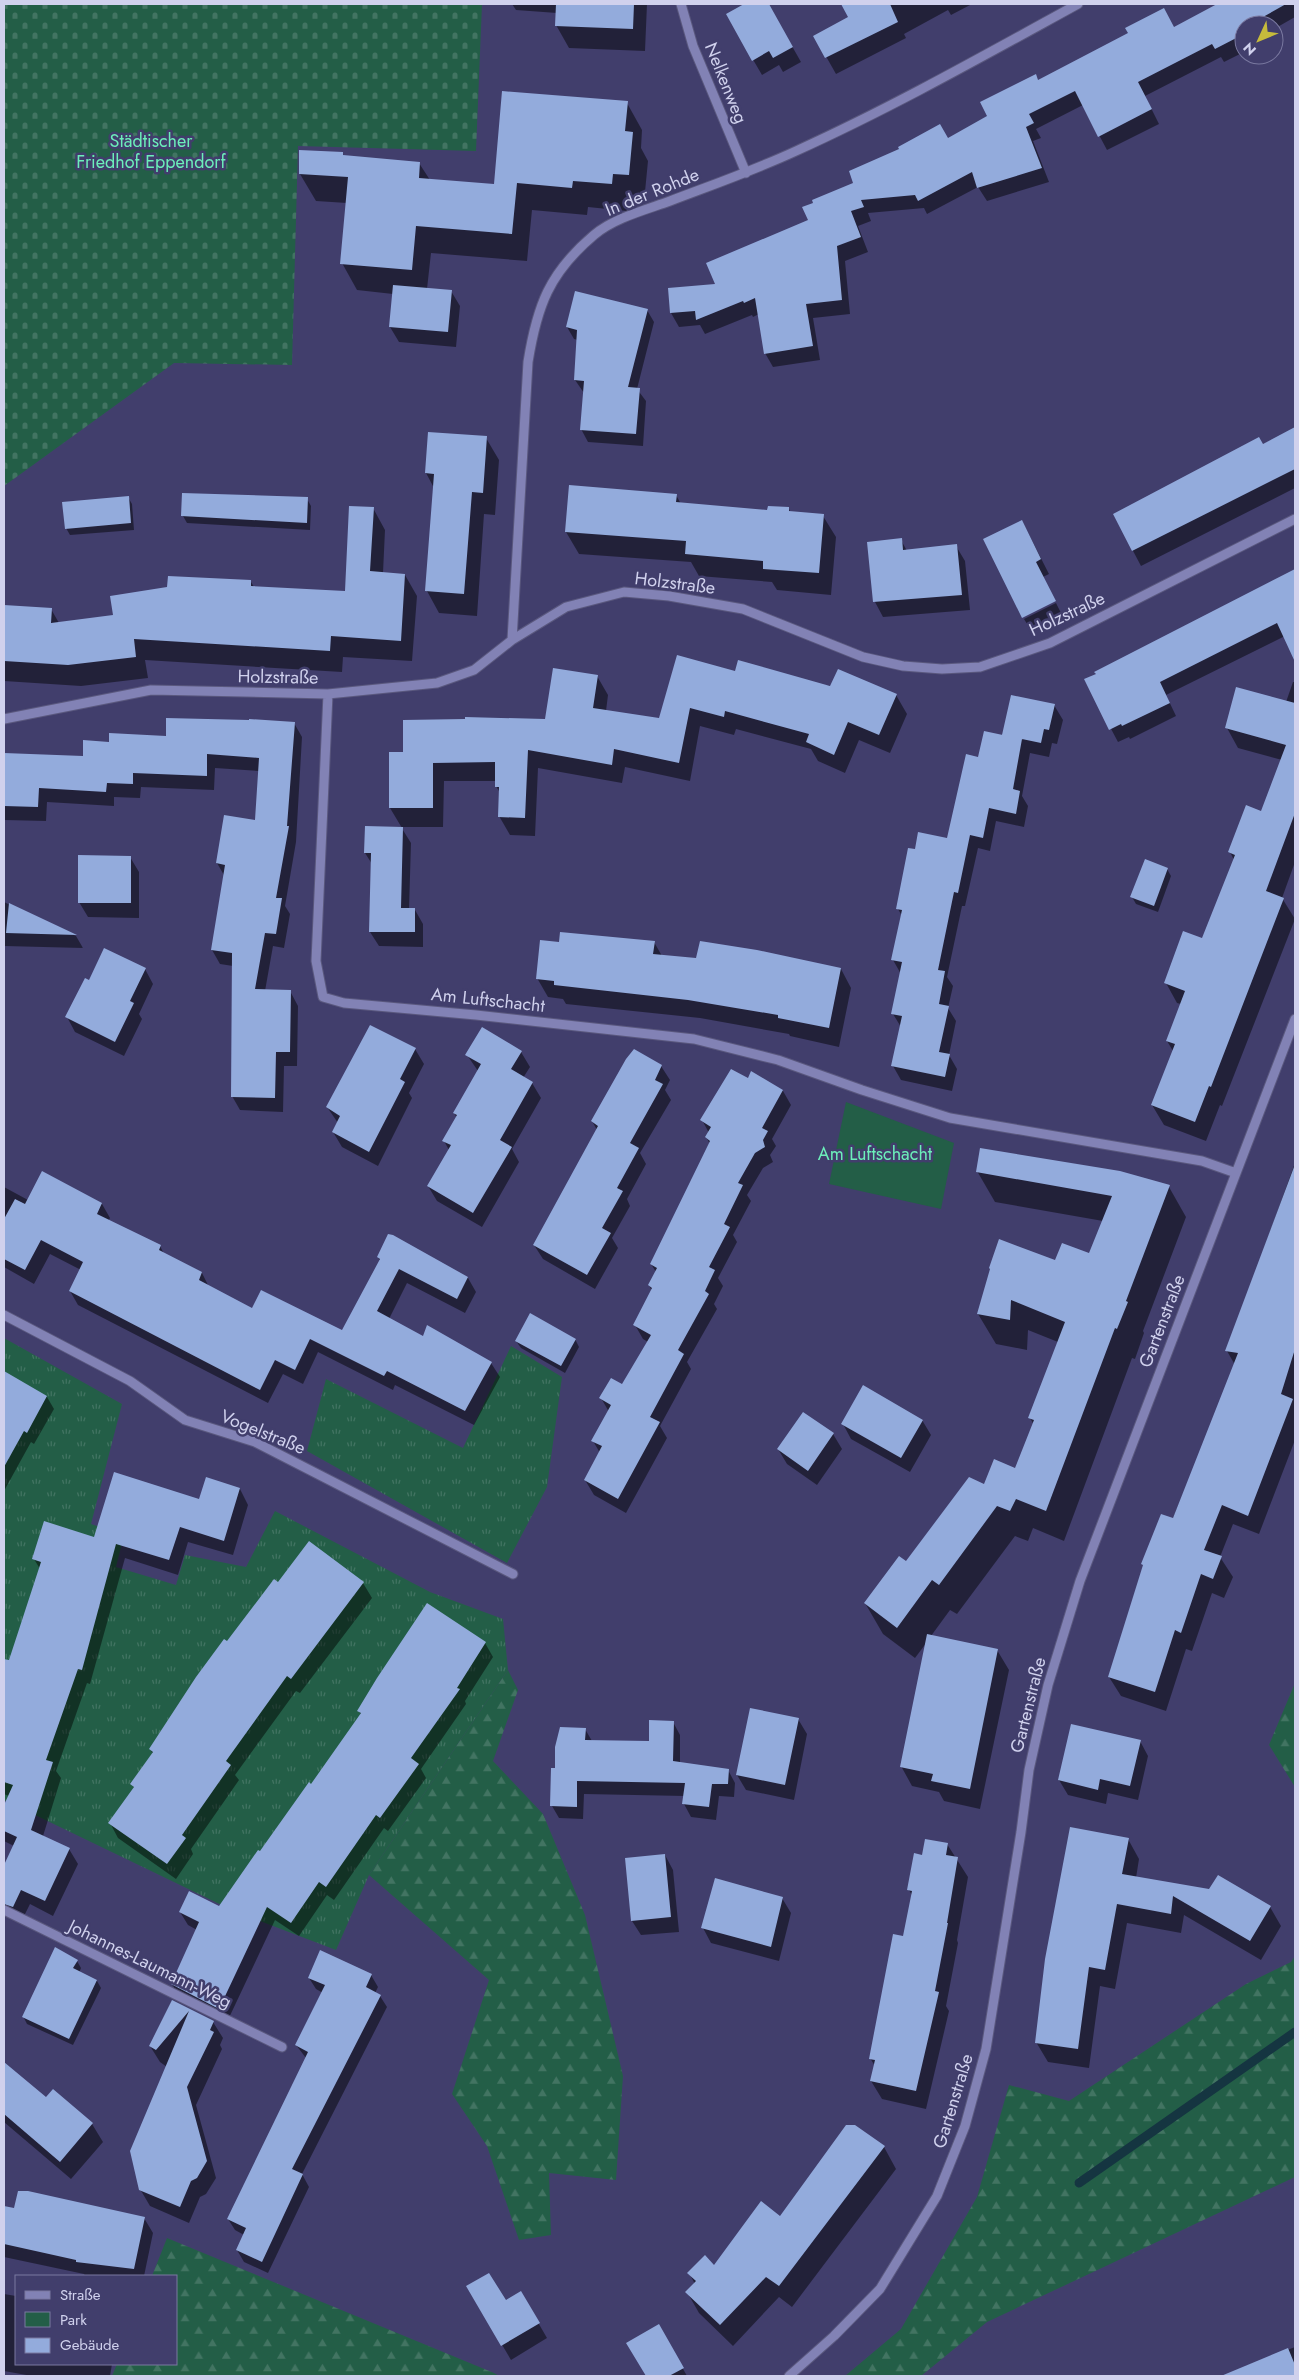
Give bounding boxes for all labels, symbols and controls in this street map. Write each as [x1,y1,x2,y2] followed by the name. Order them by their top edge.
[1234,15,1284,65] north arrow
[1239,38,1261,60] text: N
[698,39,754,127] street label: Nelkenweg
[76,128,227,175] park label: Städtischer Friedhof Eppendorf
[601,161,703,223] street label: In der Rohde
[633,565,717,601] street label: Holzstraße
[1025,585,1109,643] street label: Holzstraße
[237,663,319,691] street label: Holzstraße
[430,981,547,1019] street label: Am Luftschacht
[818,1141,933,1167] park label: Am Luftschacht
[1132,1271,1192,1371] street label: Gartenstraße
[217,1403,309,1461] street label: Vogelstraße
[1004,1654,1052,1756] street label: Gartenstraße
[62,1912,236,2015] street label: Johannes-Laumann-Weg
[926,2050,980,2152] street label: Gartenstraße
[15,2275,178,2365] legend
[60,2284,101,2306] text: Straße
[60,2309,87,2331] text: Park
[60,2334,120,2356] text: Gebäude

